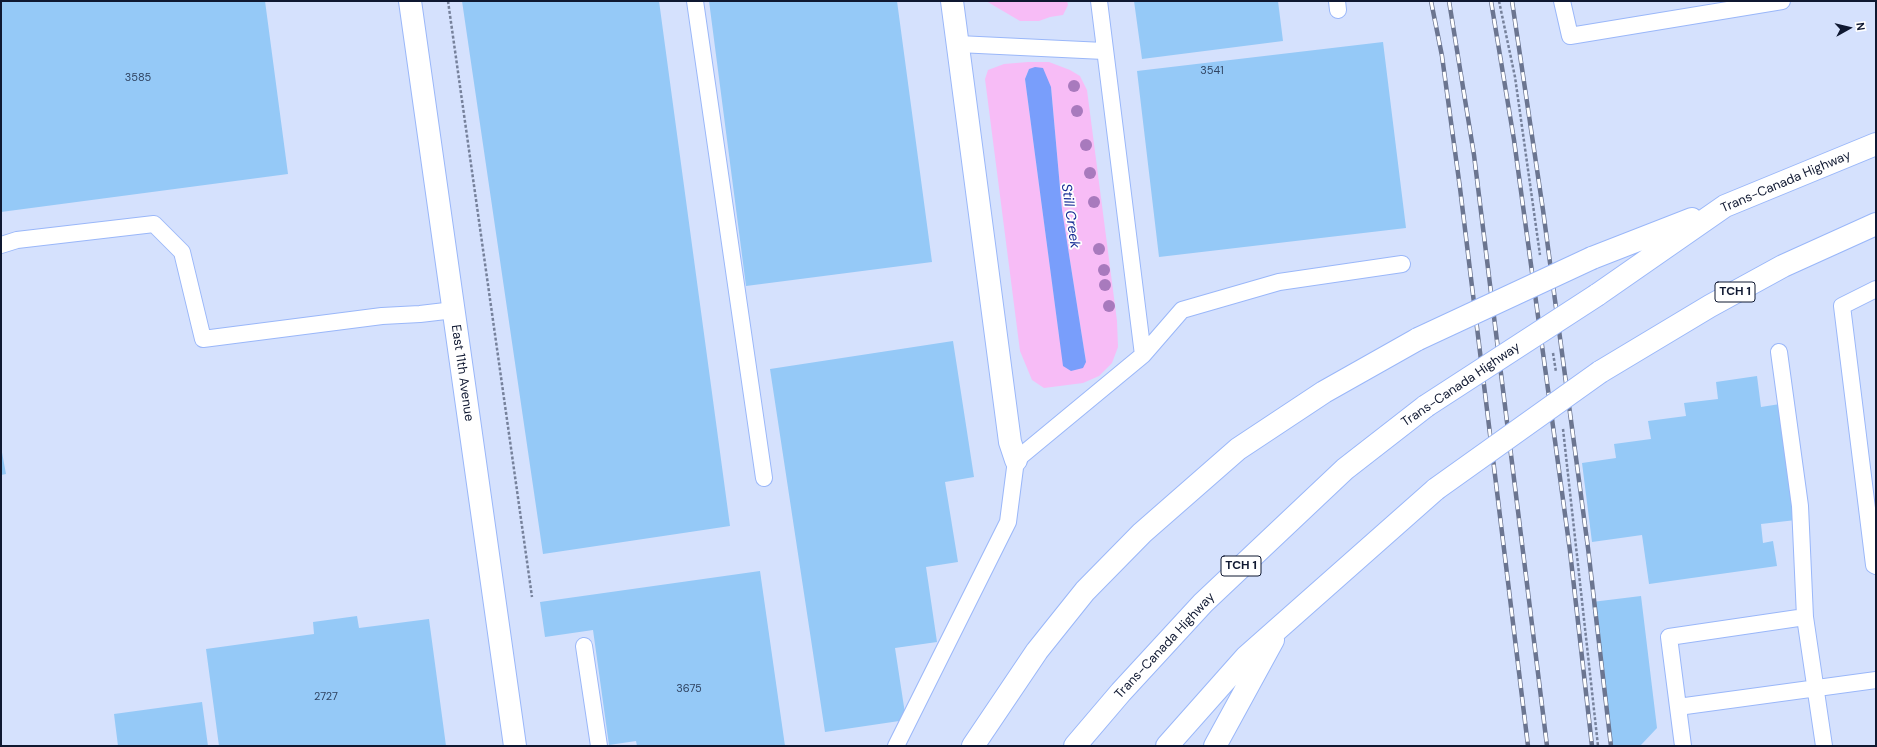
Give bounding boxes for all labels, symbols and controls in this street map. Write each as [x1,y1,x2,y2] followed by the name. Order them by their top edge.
[1829,8,1869,48] north arrow
[1853,21,1868,31] text: N
[1200,64,1224,78] house number: 3541
[125,71,151,85] house number: 3585
[1719,148,1853,216] street label: Trans-Canada Highway
[1057,182,1083,250] water label: Still Creek
[1715,282,1755,302] road number: TCH 1
[447,324,477,422] street label: East 11th Avenue
[1399,340,1523,430] street label: Trans-Canada Highway
[1221,556,1261,576] road number: TCH 1
[1112,590,1218,702] street label: Trans-Canada Highway
[676,682,702,696] house number: 3675
[314,690,338,704] house number: 2727

